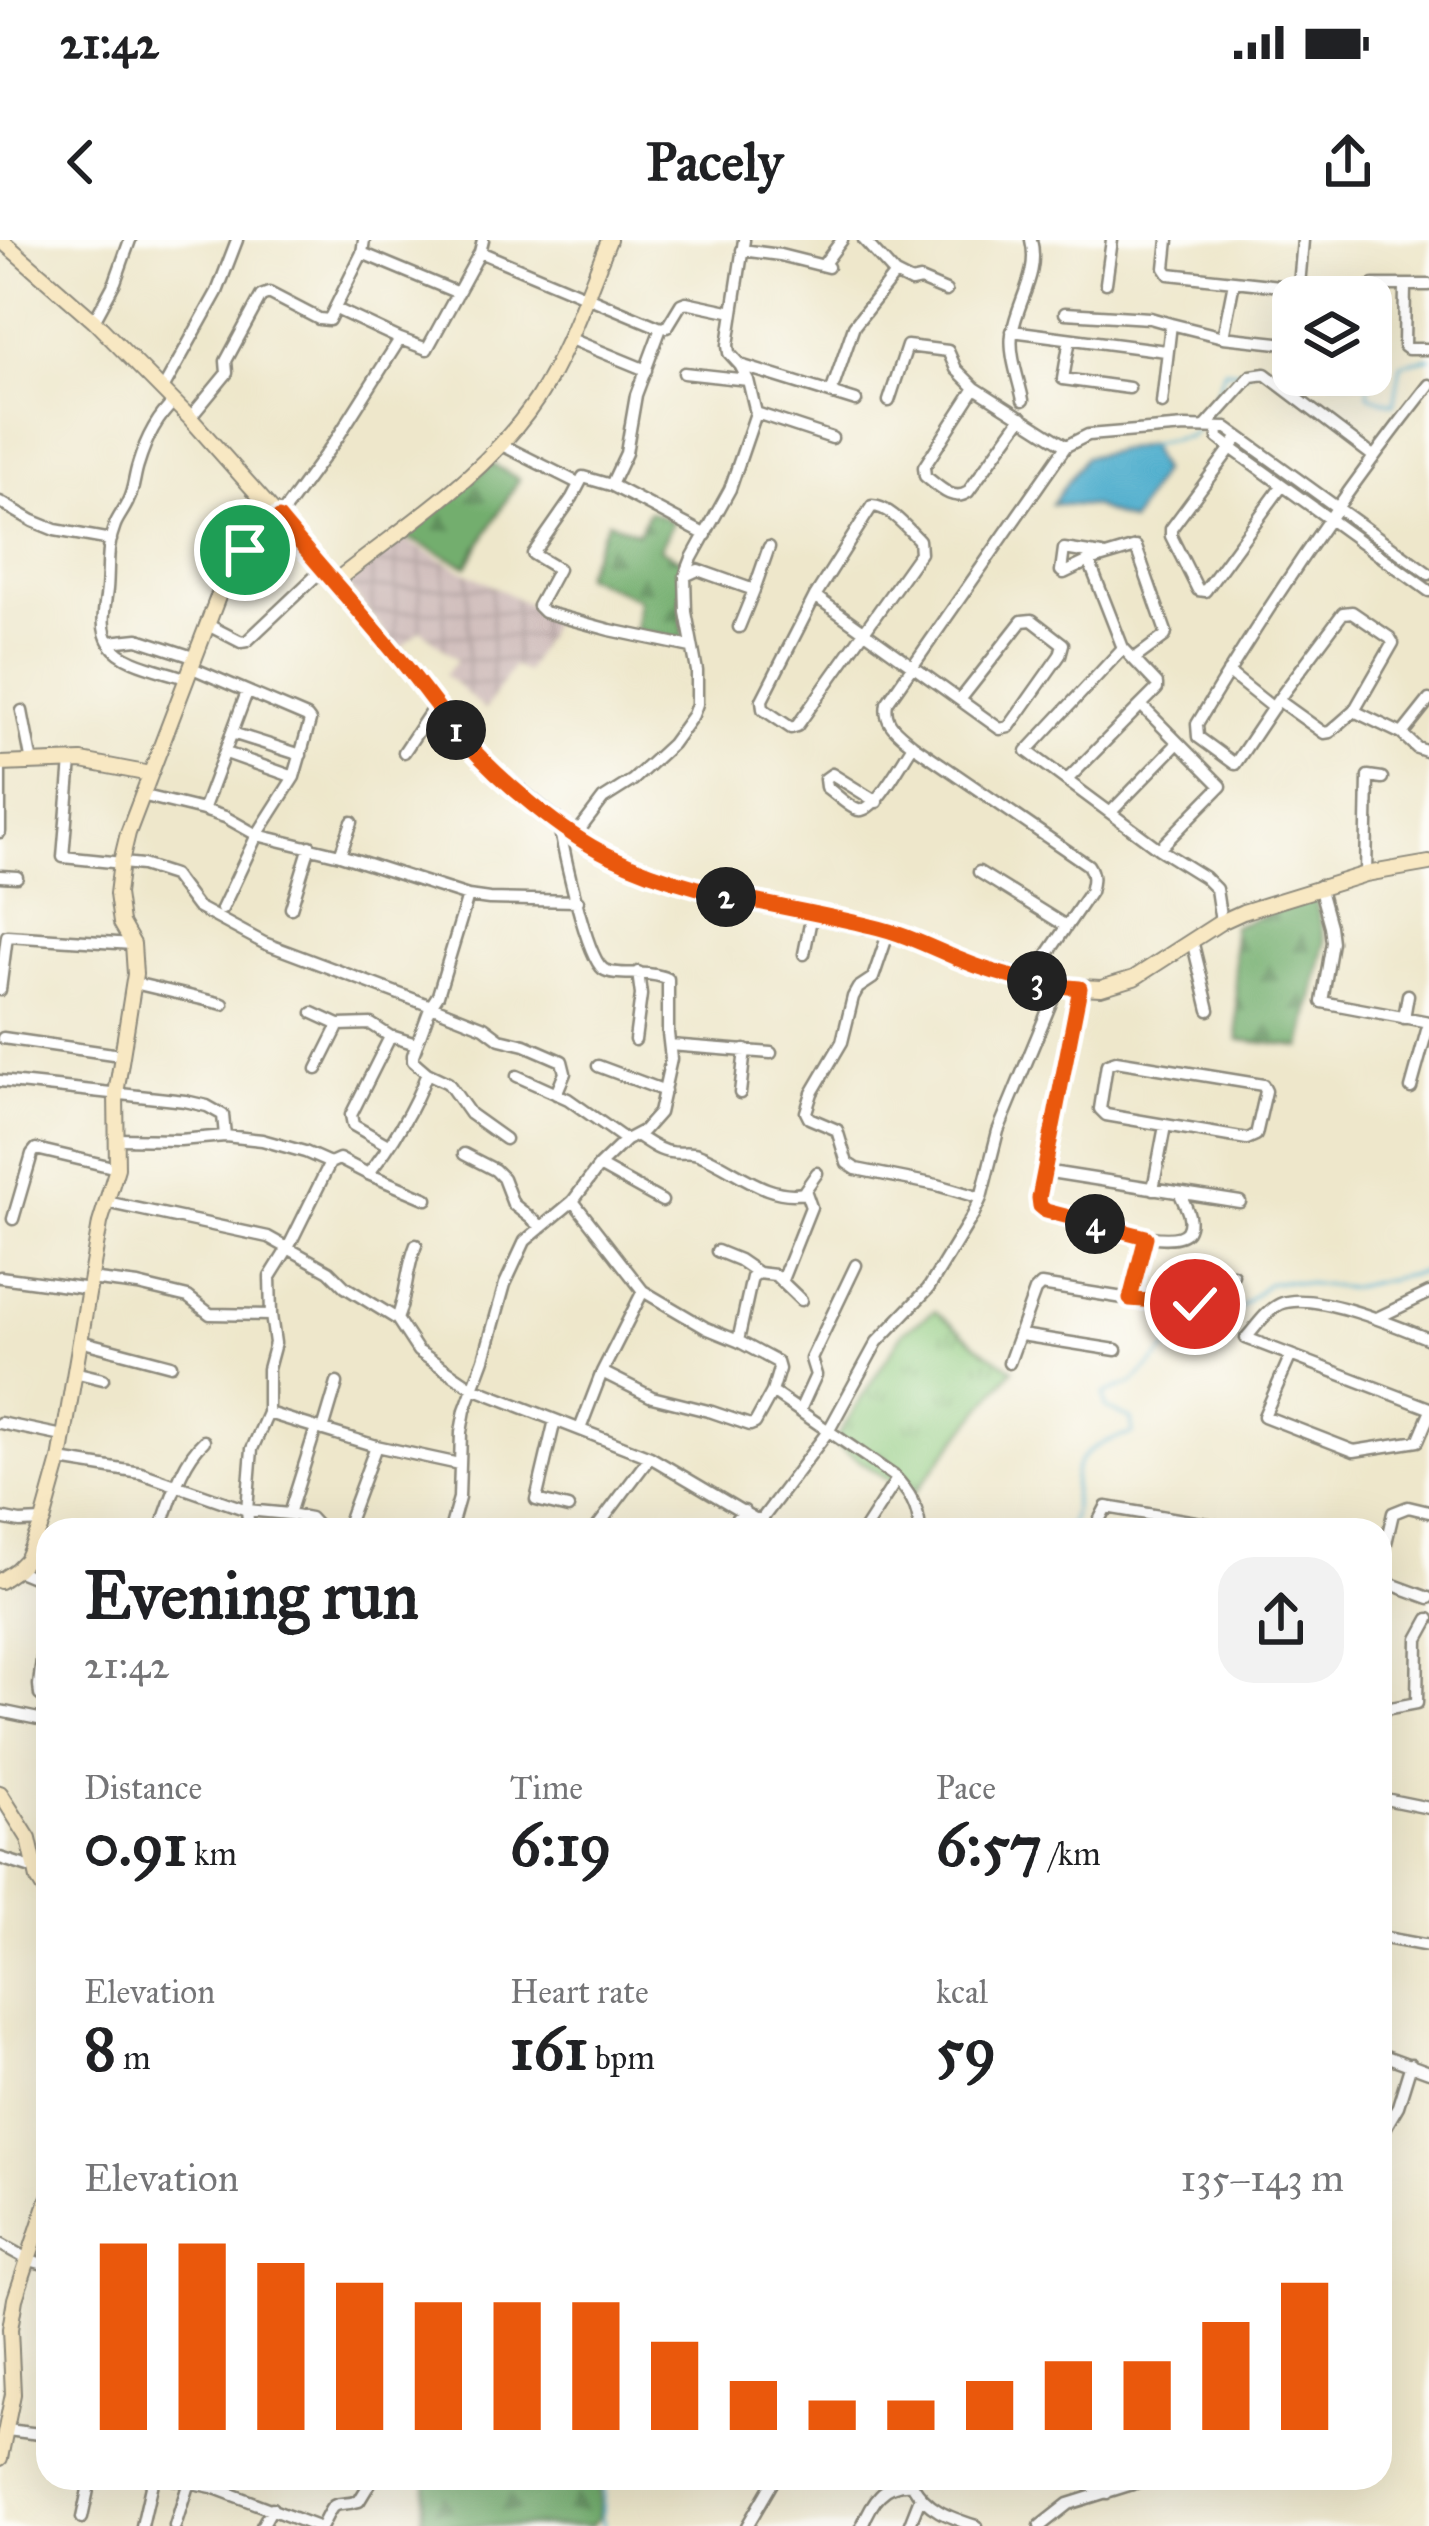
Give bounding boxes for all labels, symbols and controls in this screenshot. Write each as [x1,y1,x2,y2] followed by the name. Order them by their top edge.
[60,15,159,70] text: 21:42
[48,129,114,195] icon: back
[646,129,783,195] text: Pacely
[1315,129,1381,195] icon: share
[1272,276,1392,396] map controls
[1272,276,1392,396] button: layers
[194,499,296,601] pin
[212,517,278,583] icon: arrive
[426,700,486,760] pin: 1
[449,710,463,750] text: 1
[696,867,756,927] pin: 2
[718,877,734,917] text: 2
[1007,951,1067,1011] pin: 3
[1030,961,1044,1001] text: 3
[1065,1194,1125,1254] pin: 4
[1086,1204,1104,1244] text: 4
[1144,1253,1246,1355] pin
[1162,1271,1228,1337] icon: check
[84,1555,419,1636] text: Evening run
[1218,1557,1344,1683] button: share
[84,1641,169,1689] text: 21:42
[84,1768,202,1808] text: Distance
[510,1768,583,1808] text: Time
[936,1768,996,1808] text: Pace
[84,1808,187,1881] text: 0.91
[510,1808,611,1881] text: 6:19
[936,1808,1042,1881] text: 6:57
[187,1834,237,1874] text: km
[1042,1834,1101,1874] text: /km
[84,1972,215,2012] text: Elevation
[510,1972,649,2012] text: Heart rate
[936,1972,988,2012] text: kcal
[84,2012,116,2085] text: 8
[510,2012,588,2085] text: 161
[936,2012,996,2085] text: 59
[116,2038,151,2078] text: m
[588,2038,655,2078] text: bpm
[84,2154,239,2202] text: Elevation
[1181,2154,1344,2202] text: 135–143 m

